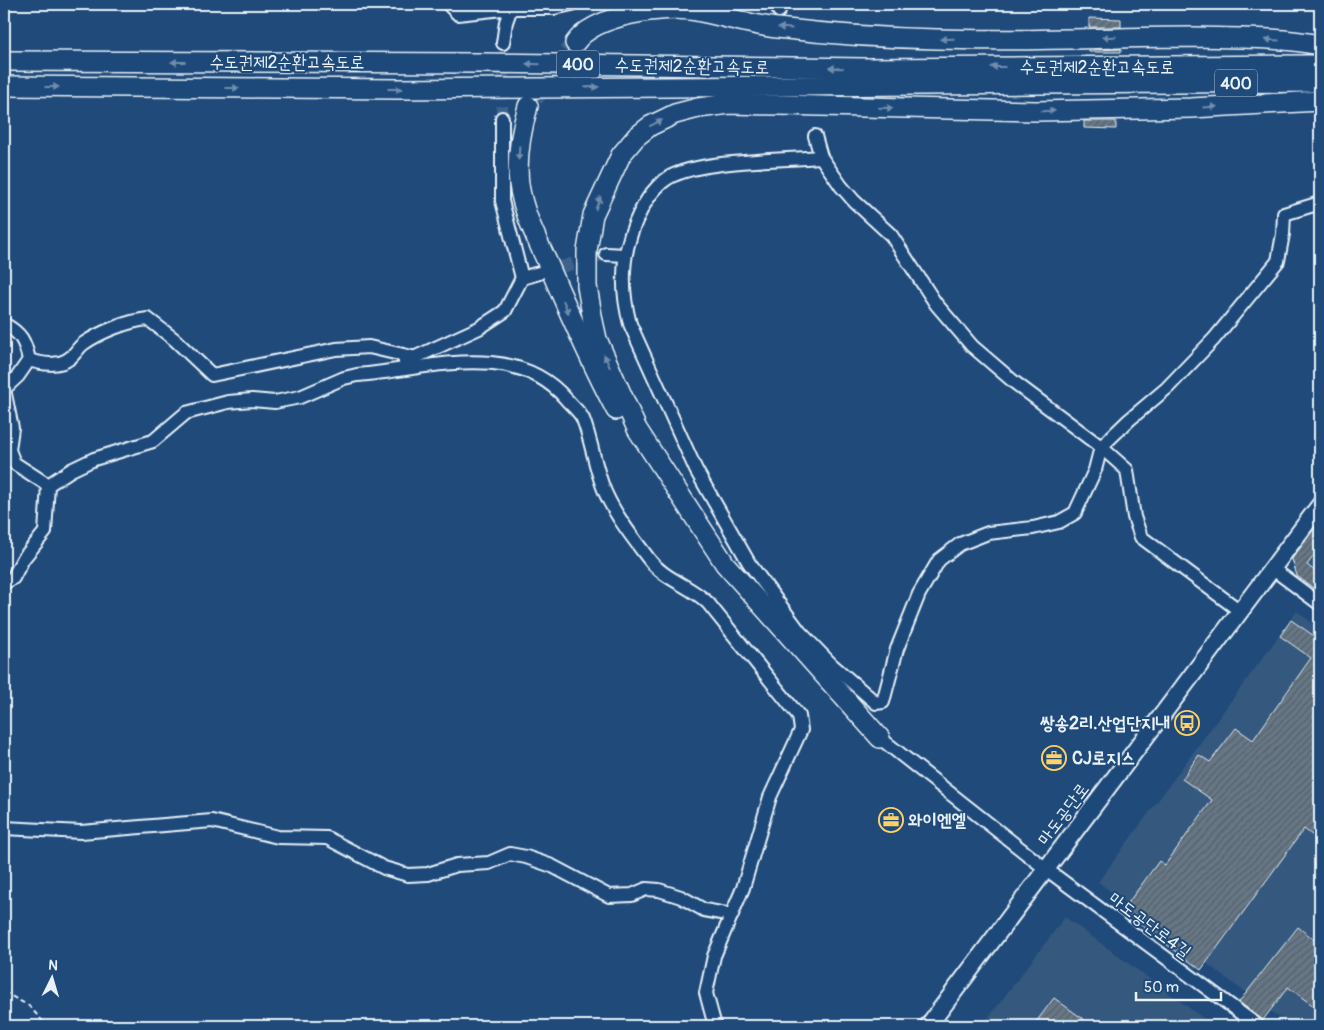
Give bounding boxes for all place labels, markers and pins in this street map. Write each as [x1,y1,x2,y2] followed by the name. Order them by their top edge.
[1174,710,1200,736] bus stop icon: 쌍송2리.산업단지내
[1040,712,1170,735] place label: 쌍송2리.산업단지내
[1041,745,1067,771] office icon: CJ로지스
[1072,747,1135,770] place label: CJ로지스
[878,807,904,833] office icon: 와이엔엘
[908,809,966,832] place label: 와이엔엘

